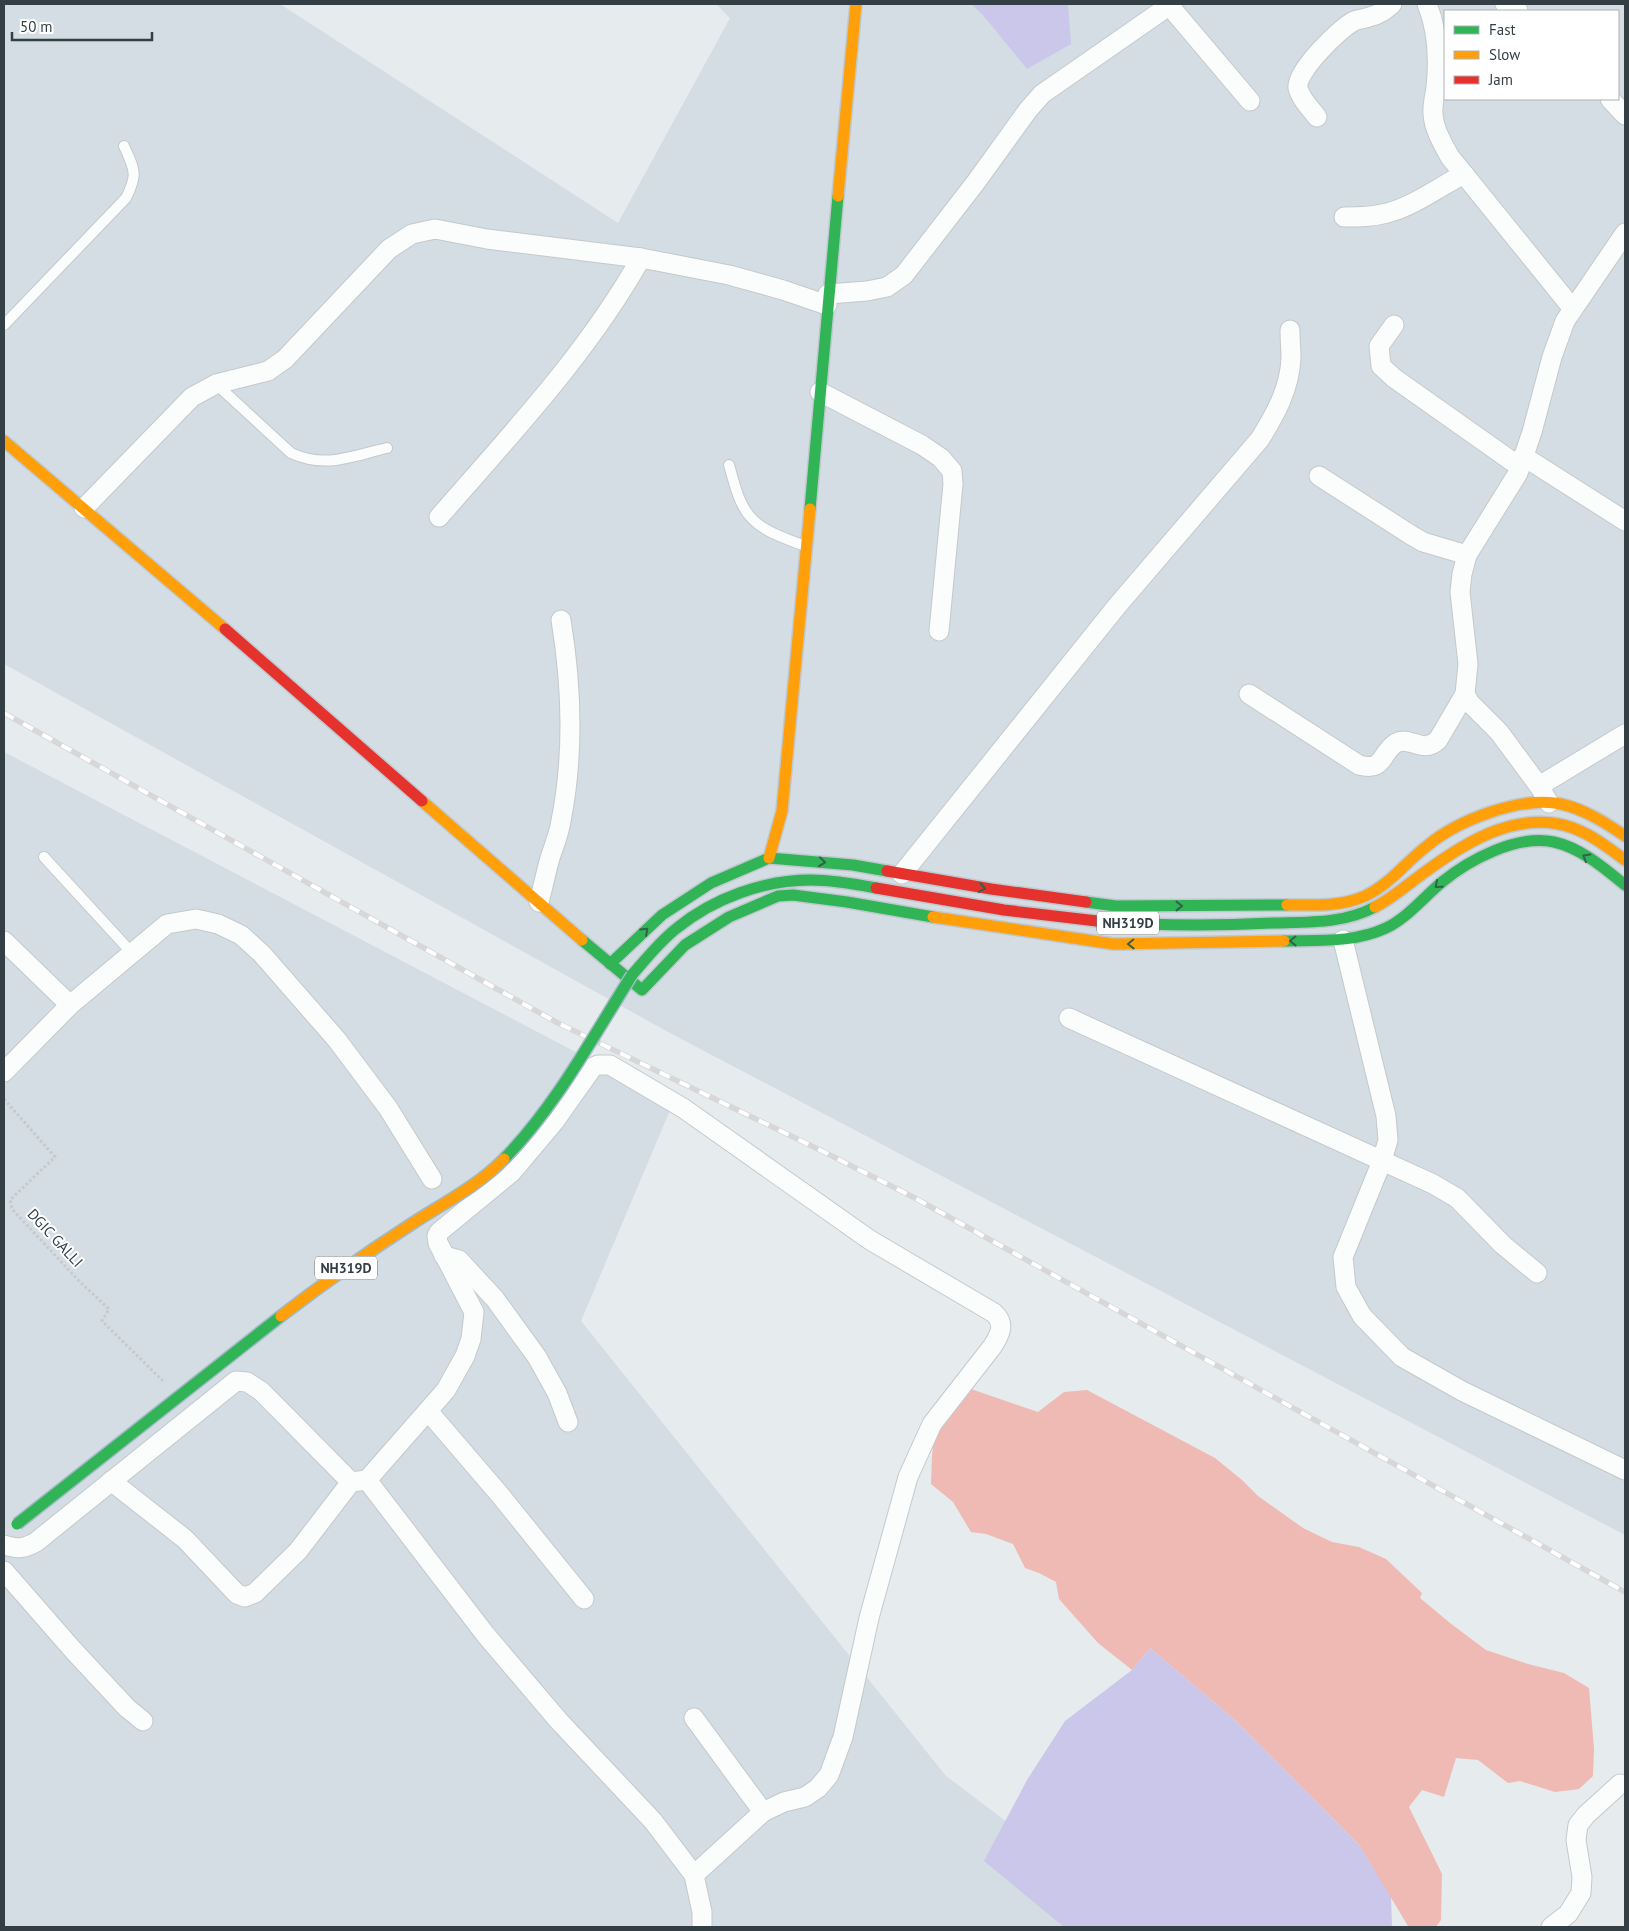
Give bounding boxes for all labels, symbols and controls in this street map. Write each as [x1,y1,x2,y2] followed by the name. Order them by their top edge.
[12,10,152,42] scale bar
[1444,10,1619,100] legend
[20,17,53,36] text: 50 m
[1489,20,1516,39] text: Fast
[1489,45,1520,64] text: Slow
[1488,70,1513,89] text: Jam
[1582,853,1591,863] one-way arrow
[818,856,826,867] one-way arrow
[1435,880,1444,889] one-way arrow
[978,882,987,892] one-way arrow
[1175,901,1183,911] one-way arrow
[1097,911,1159,934] road number: NH319D
[640,928,649,937] one-way arrow
[1289,936,1296,946] one-way arrow
[1126,939,1134,949] one-way arrow
[23,1204,87,1271] street label: DGIC GALLI
[315,1256,377,1280] road number: NH319D

